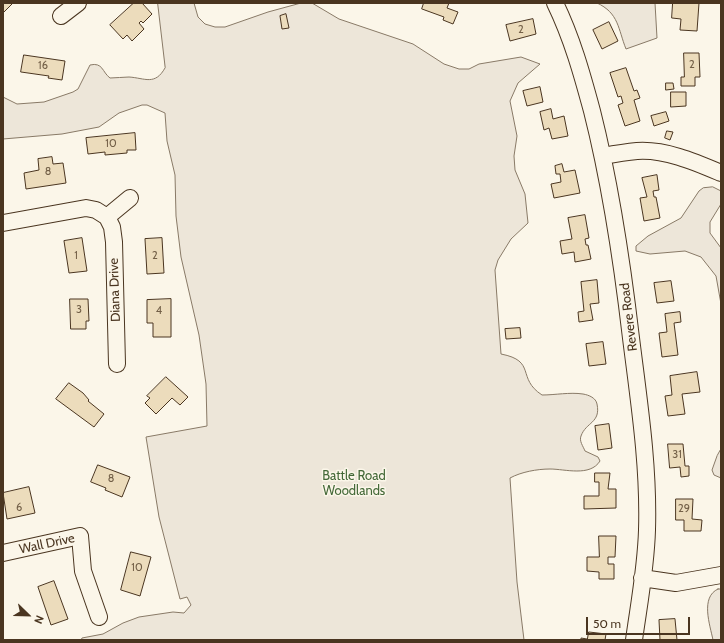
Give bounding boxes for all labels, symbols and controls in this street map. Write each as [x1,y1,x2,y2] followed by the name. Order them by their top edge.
[518,23,524,37] house number: 2
[689,58,695,72] house number: 2
[38,59,48,73] house number: 16
[105,137,117,151] house number: 10
[45,165,51,179] house number: 8
[74,249,78,263] house number: 1
[152,249,158,263] house number: 2
[106,258,124,322] street label: Diana Drive
[617,282,641,352] street label: Revere Road
[76,303,82,317] house number: 3
[156,304,162,318] house number: 4
[672,448,682,462] house number: 31
[322,468,386,499] park label: Battle Road Woodlands
[108,472,114,486] house number: 8
[16,501,22,515] house number: 6
[678,502,690,516] house number: 29
[18,531,76,557] street label: Wall Drive
[131,561,143,575] house number: 10
[8,595,48,635] north arrow
[588,609,692,635] scale bar
[31,613,47,626] text: N
[593,616,621,631] text: 50 m

